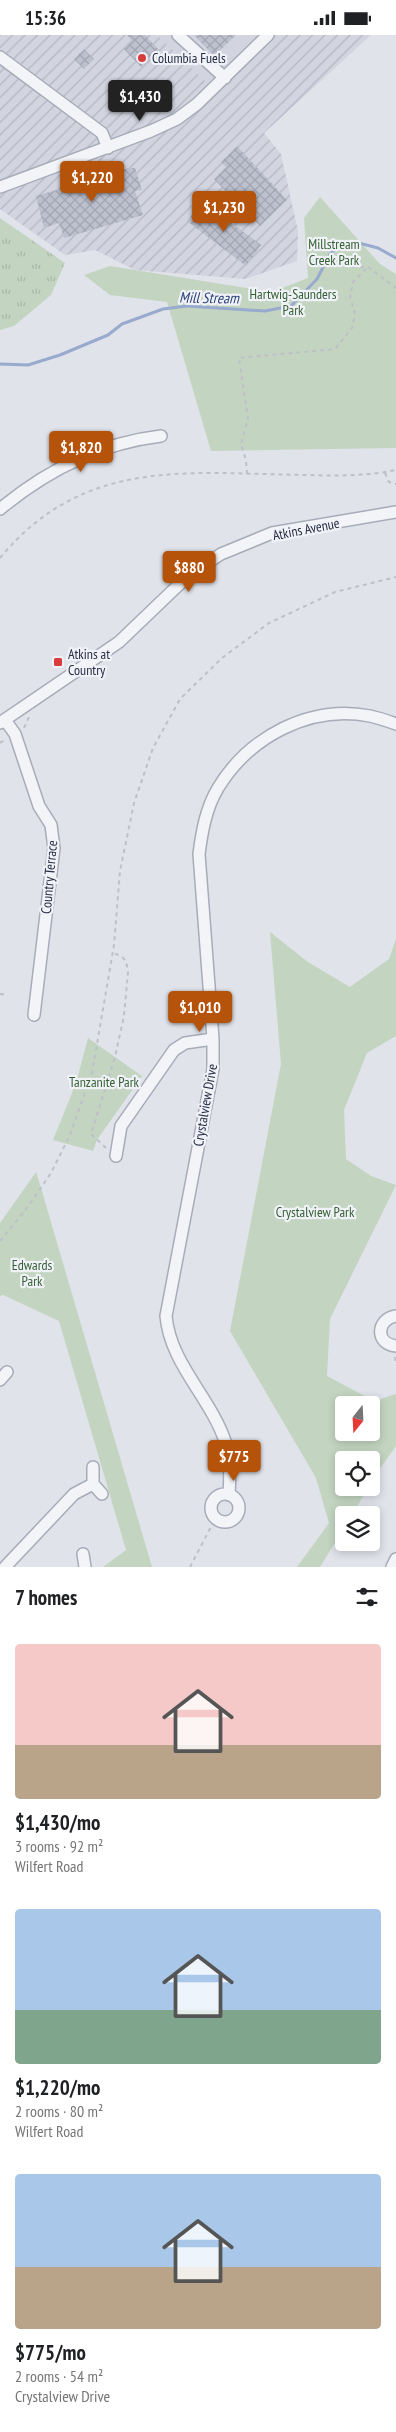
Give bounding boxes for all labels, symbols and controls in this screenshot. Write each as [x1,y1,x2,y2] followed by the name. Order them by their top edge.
[25,6,66,30] text: 15:36
[152,49,226,67] place label: Columbia Fuels
[136,52,148,64] marker: Columbia Fuels
[99,79,181,122] pin: $1,430
[119,86,161,106] text: $1,430
[51,161,133,203] pin: $1,220
[71,167,113,187] text: $1,220
[183,191,265,233] pin: $1,230
[203,197,245,217] text: $1,230
[308,235,360,269] park label: Millstream Creek Park
[250,285,337,319] park label: Hartwig-Saunders Park
[179,287,240,308] water label: Mill Stream
[40,431,122,473] pin: $1,820
[60,437,102,457] text: $1,820
[271,514,341,544] street label: Atkins Avenue
[159,551,219,593] pin: $880
[174,557,204,577] text: $880
[68,645,110,679] place label: Atkins at Country
[52,656,64,668] marker: Atkins at Country
[37,839,61,915] street label: Country Terrace
[159,991,241,1033] pin: $1,010
[179,997,221,1017] text: $1,010
[189,1062,221,1148] street label: Crystalview Drive
[69,1073,140,1091] park label: Tanzanite Park
[276,1203,355,1221] park label: Crystalview Park
[12,1256,53,1290] park label: Edwards Park
[335,1396,380,1441] north arrow
[335,1396,380,1551] map controls
[204,1439,264,1482] pin: $775
[219,1446,249,1466] text: $775
[335,1451,380,1496] button: locate
[335,1506,380,1551] button: layers
[353,1583,381,1611] icon: filters
[15,1584,77,1611] text: 7 homes
[153,1676,243,1766] icon: home
[15,1809,100,1836] text: $1,430/mo
[15,1836,103,1856] text: 3 rooms · 92 m²
[15,1856,83,1876] text: Wilfert Road
[153,1941,243,2031] icon: home
[15,2074,100,2101] text: $1,220/mo
[15,2101,103,2121] text: 2 rooms · 80 m²
[15,2121,83,2141] text: Wilfert Road
[153,2206,243,2296] icon: home
[15,2339,86,2366] text: $775/mo
[15,2366,103,2386] text: 2 rooms · 54 m²
[15,2386,110,2406] text: Crystalview Drive

